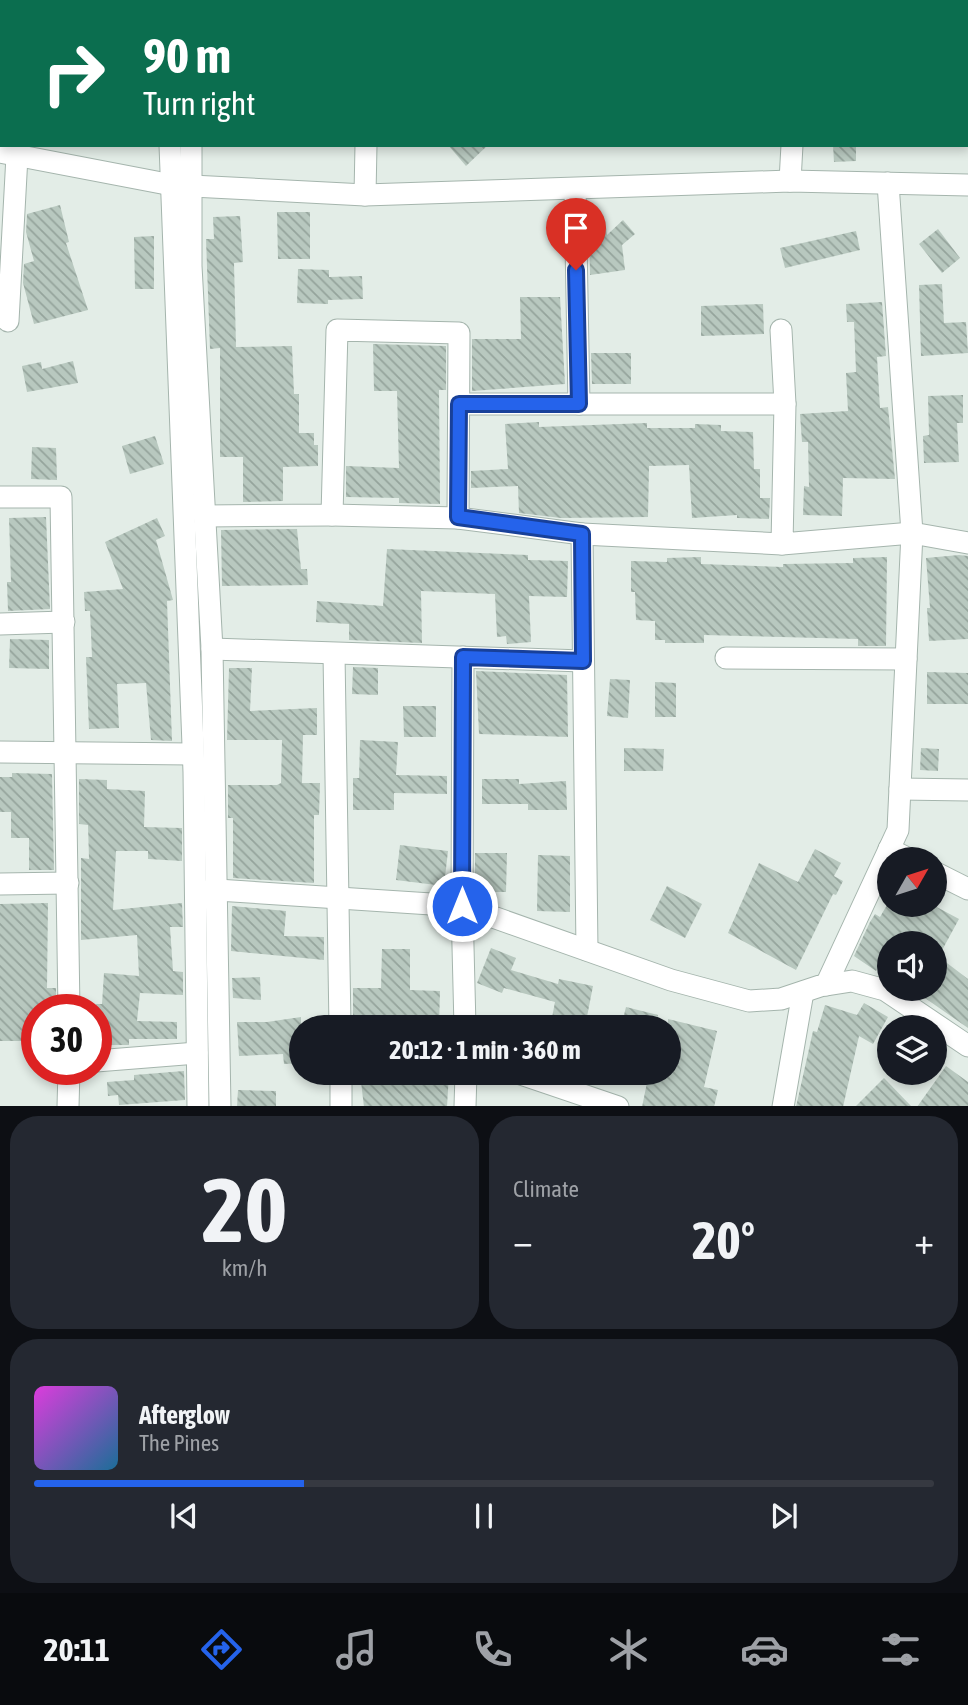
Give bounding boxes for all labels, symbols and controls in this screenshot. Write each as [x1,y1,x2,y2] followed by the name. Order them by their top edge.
[143,27,231,83] text: 90 m
[28,28,119,119] icon: right
[143,85,256,122] text: Turn right
[546,198,606,270] pin
[557,209,595,247] icon: arrive
[877,847,947,917] north arrow
[877,847,947,1085] map controls
[425,869,499,943] position arrow
[877,931,947,1001] button: sound
[21,994,112,1085] speed limit sign: 30
[877,1015,947,1085] button: layers
[389,1035,581,1065] text: 20:12 · 1 min · 360 m
[202,1157,287,1261] text: 20
[513,1176,579,1202] text: Climate
[692,1210,755,1270] text: 20°
[513,1219,533,1262] text: −
[914,1219,934,1262] text: +
[222,1255,267,1281] text: km/h
[139,1400,230,1430] text: Afterglow
[139,1430,219,1456] text: The Pines
[165,1497,203,1535] icon: previous
[465,1497,503,1535] icon: pause
[765,1497,803,1535] icon: next
[197,1625,246,1674] icon: directions
[332,1625,381,1674] icon: music
[468,1625,517,1674] icon: phone
[604,1625,653,1674] icon: climate
[740,1625,789,1674] icon: car
[876,1625,925,1674] icon: filters
[43,1631,110,1668] text: 20:11

